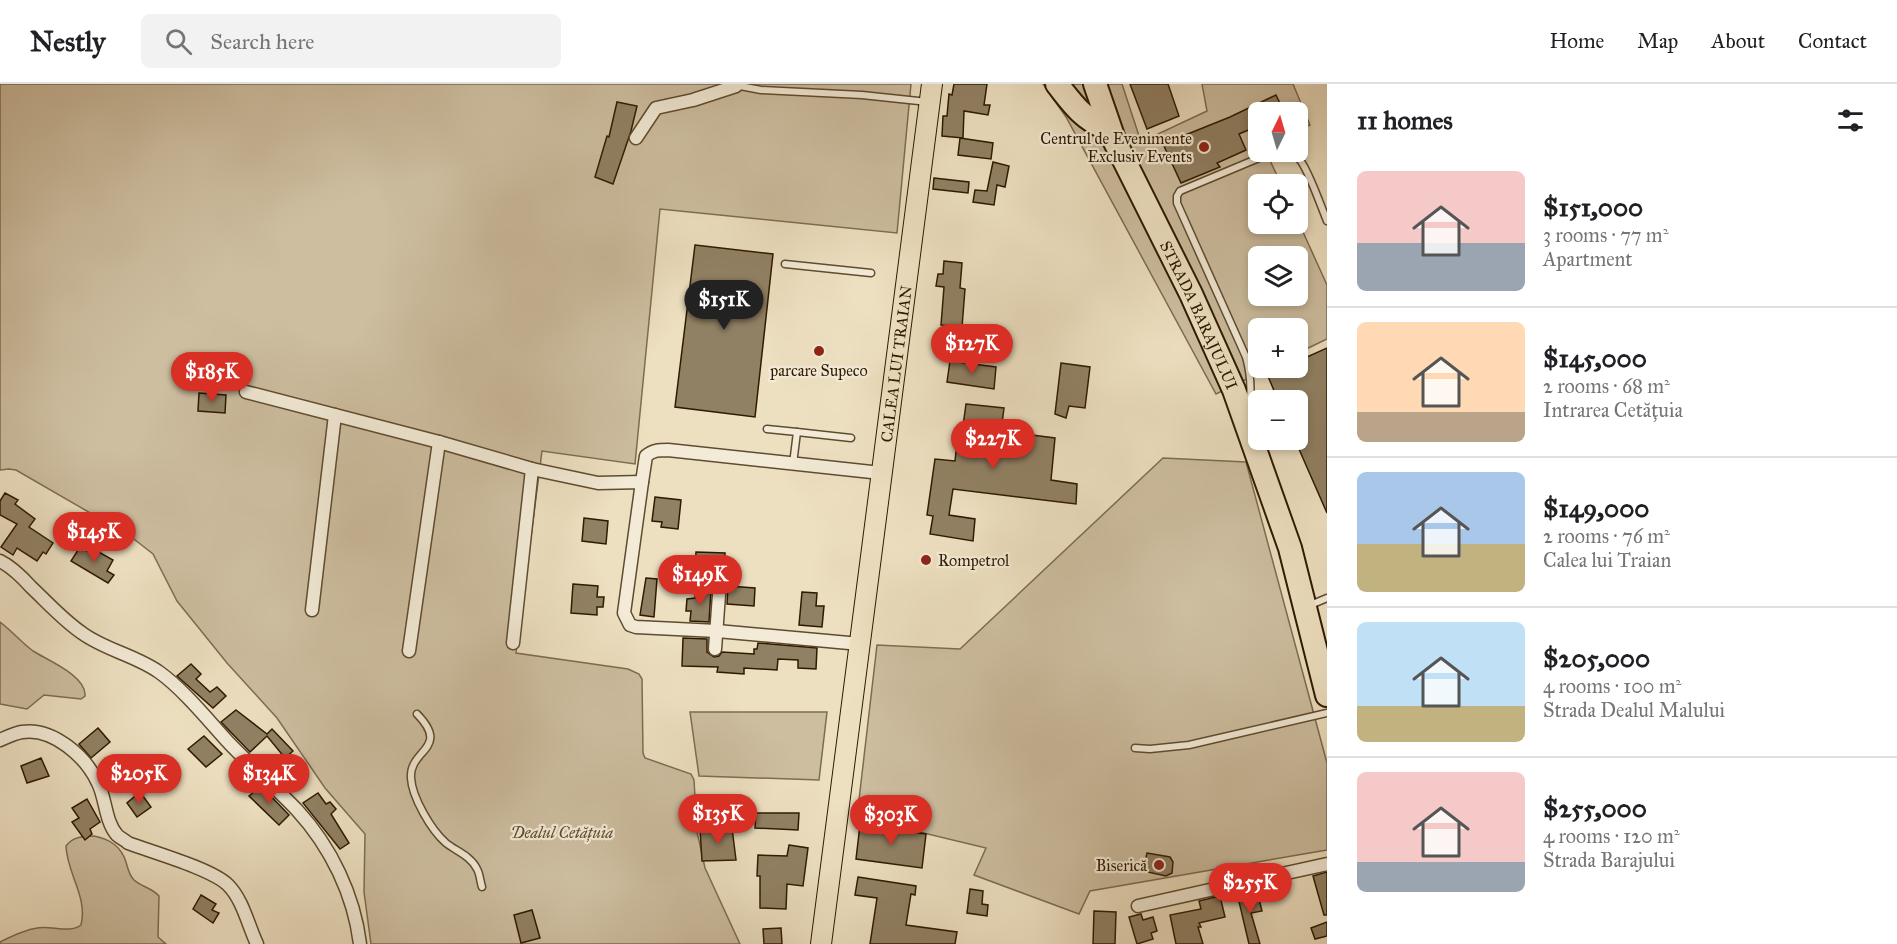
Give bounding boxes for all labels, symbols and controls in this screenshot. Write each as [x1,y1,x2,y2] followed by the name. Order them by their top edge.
[141,14,561,68] search box
[30,24,105,59] text: Nestly
[162,25,195,58] icon: search
[210,28,314,55] text: Search here
[1549,28,1604,54] text: Home
[1637,28,1678,54] text: Map
[1711,28,1765,54] text: About
[1798,28,1867,54] text: Contact
[1248,102,1308,162] north arrow
[1248,102,1308,450] map controls
[1357,104,1453,136] text: 11 homes
[1834,104,1867,137] icon: filters
[1040,129,1192,166] place label: Centrul de Evenimente Exclusiv Events
[1197,140,1211,154] marker: Centrul de Evenimente Exclusiv Events
[1248,174,1308,234] button: locate
[1543,191,1643,223] text: $151,000
[1405,195,1477,267] icon: home
[1543,223,1668,247] text: 3 rooms · 77 m²
[1156,238,1242,393] street label: STRADA BARAJULUI
[1248,246,1308,306] button: layers
[1543,247,1632,271] text: Apartment
[682,280,766,331] pin: $151K
[877,284,916,443] street label: CALEA LUI TRAIAN
[698,287,750,311] text: $151K
[1248,318,1308,378] button: +
[930,324,1014,375] pin: $127K
[945,331,999,355] text: $127K
[1543,342,1647,374] text: $145,000
[812,344,826,358] marker: parcare Supeco
[1405,346,1477,418] icon: home
[170,352,254,403] pin: $185K
[185,359,239,383] text: $185K
[769,361,868,380] place label: parcare Supeco
[1543,374,1670,398] text: 2 rooms · 68 m²
[1248,390,1308,450] button: −
[1543,398,1683,422] text: Intrarea Cetățuia
[951,419,1035,470] pin: $227K
[965,426,1021,450] text: $227K
[1543,492,1649,524] text: $149,000
[1405,496,1477,568] icon: home
[52,512,136,563] pin: $145K
[67,519,121,543] text: $145K
[1543,524,1670,548] text: 2 rooms · 76 m²
[1543,548,1671,572] text: Calea lui Traian
[938,551,1010,570] place label: Rompetrol
[919,553,933,567] marker: Rompetrol
[658,555,742,606] pin: $149K
[672,562,728,586] text: $149K
[1543,642,1650,674] text: $205,000
[1405,646,1477,718] icon: home
[1543,674,1681,698] text: 4 rooms · 100 m²
[1543,698,1725,722] text: Strada Dealul Malului
[97,754,181,805] pin: $205K
[227,754,311,805] pin: $134K
[111,761,168,785] text: $205K
[242,761,296,785] text: $134K
[1543,792,1647,824] text: $255,000
[676,794,760,845] pin: $135K
[849,795,933,846] pin: $303K
[1405,796,1477,868] icon: home
[692,801,744,825] text: $135K
[864,802,918,826] text: $303K
[511,823,614,842] park label: Dealul Cetățuia
[1543,824,1680,848] text: 4 rooms · 120 m²
[1543,848,1675,872] text: Strada Barajului
[1096,856,1147,875] place label: Biserică
[1152,858,1166,872] marker: Biserică
[1208,863,1292,914] pin: $255K
[1223,870,1277,894] text: $255K

